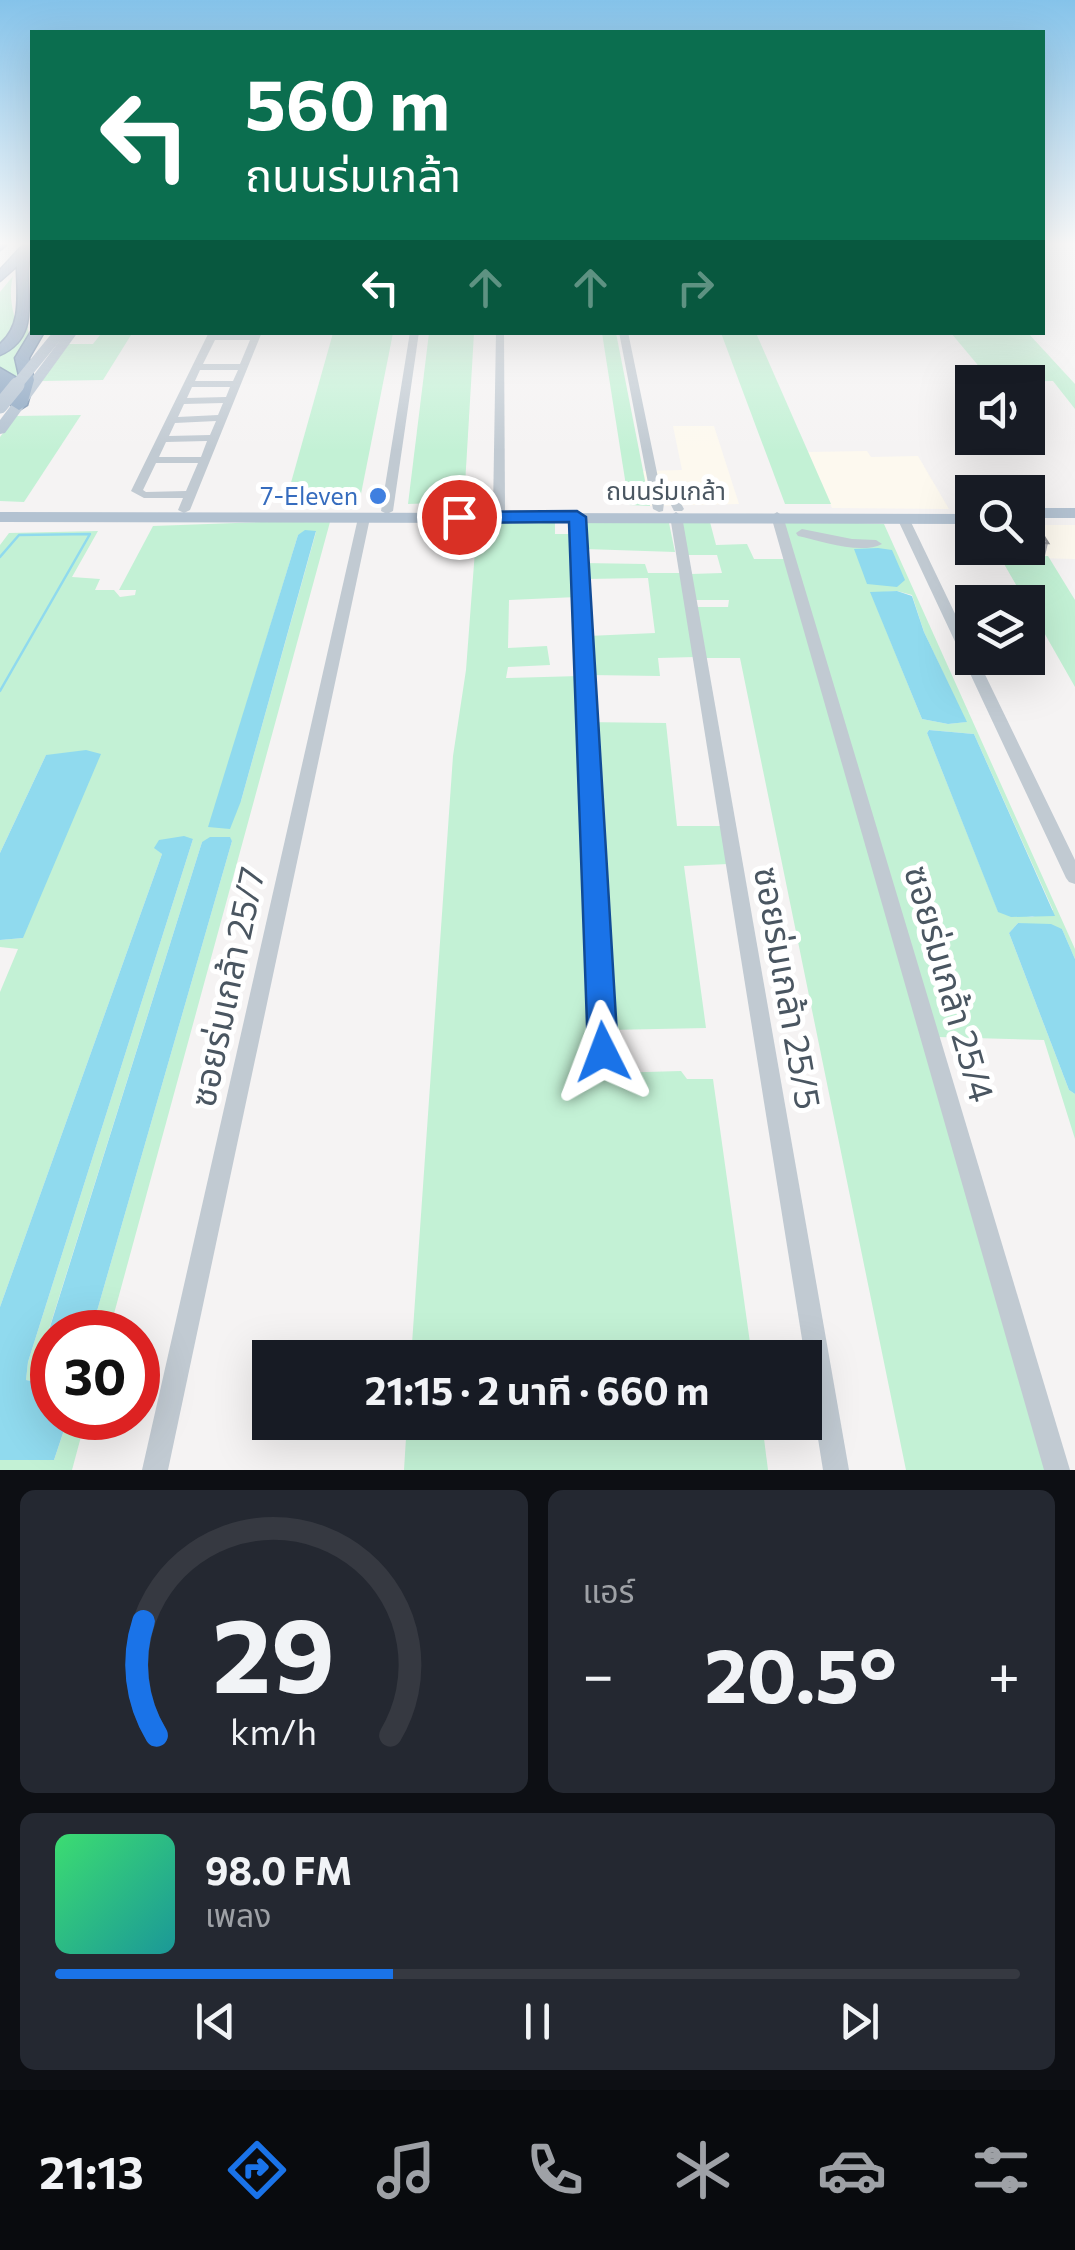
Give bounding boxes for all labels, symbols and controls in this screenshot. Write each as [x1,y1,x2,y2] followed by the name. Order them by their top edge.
[245,59,450,144] text: 560 m
[80,70,210,200] icon: left
[245,146,461,201] text: ถนนร่มเกล้า
[353,260,408,315] icon: left
[458,260,513,315] icon: ahead
[563,260,618,315] icon: ahead
[668,260,723,315] icon: right
[955,365,1045,675] map controls
[955,365,1045,455] button: sound
[417,475,502,560] pin
[606,475,726,505] street label: ถนนร่มเกล้า
[955,475,1045,565] button: search
[260,480,358,510] place label: 7-Eleven
[367,485,389,507] marker: 7-Eleven
[432,490,487,545] icon: arrive
[955,585,1045,675] button: layers
[897,860,1006,1106] street label: ซอยร่มเกล้า 25/4
[179,863,272,1110] street label: ซอยร่มเกล้า 25/7
[747,863,832,1112] street label: ซอยร่มเกล้า 25/5
[551,1000,655,1104] position arrow
[30,1310,160,1440] speed limit sign: 30
[365,1366,709,1413] text: 21:15 · 2 นาที · 660 m
[583,1570,634,1610] text: แอร์
[212,1587,335,1714] text: 29
[704,1627,897,1718] text: 20.5°
[583,1639,614,1706] text: −
[988,1639,1020,1706] text: +
[230,1709,317,1752] text: km/h
[205,1846,352,1893] text: 98.0 FM
[205,1894,272,1934] text: เพลง
[188,1994,243,2049] icon: previous
[510,1994,565,2049] icon: pause
[832,1994,887,2049] icon: next
[222,2135,292,2205] icon: directions
[371,2135,441,2205] icon: music
[520,2135,590,2205] icon: phone
[668,2135,738,2205] icon: climate
[817,2135,887,2205] icon: car
[966,2135,1036,2205] icon: filters
[39,2143,144,2198] text: 21:13

